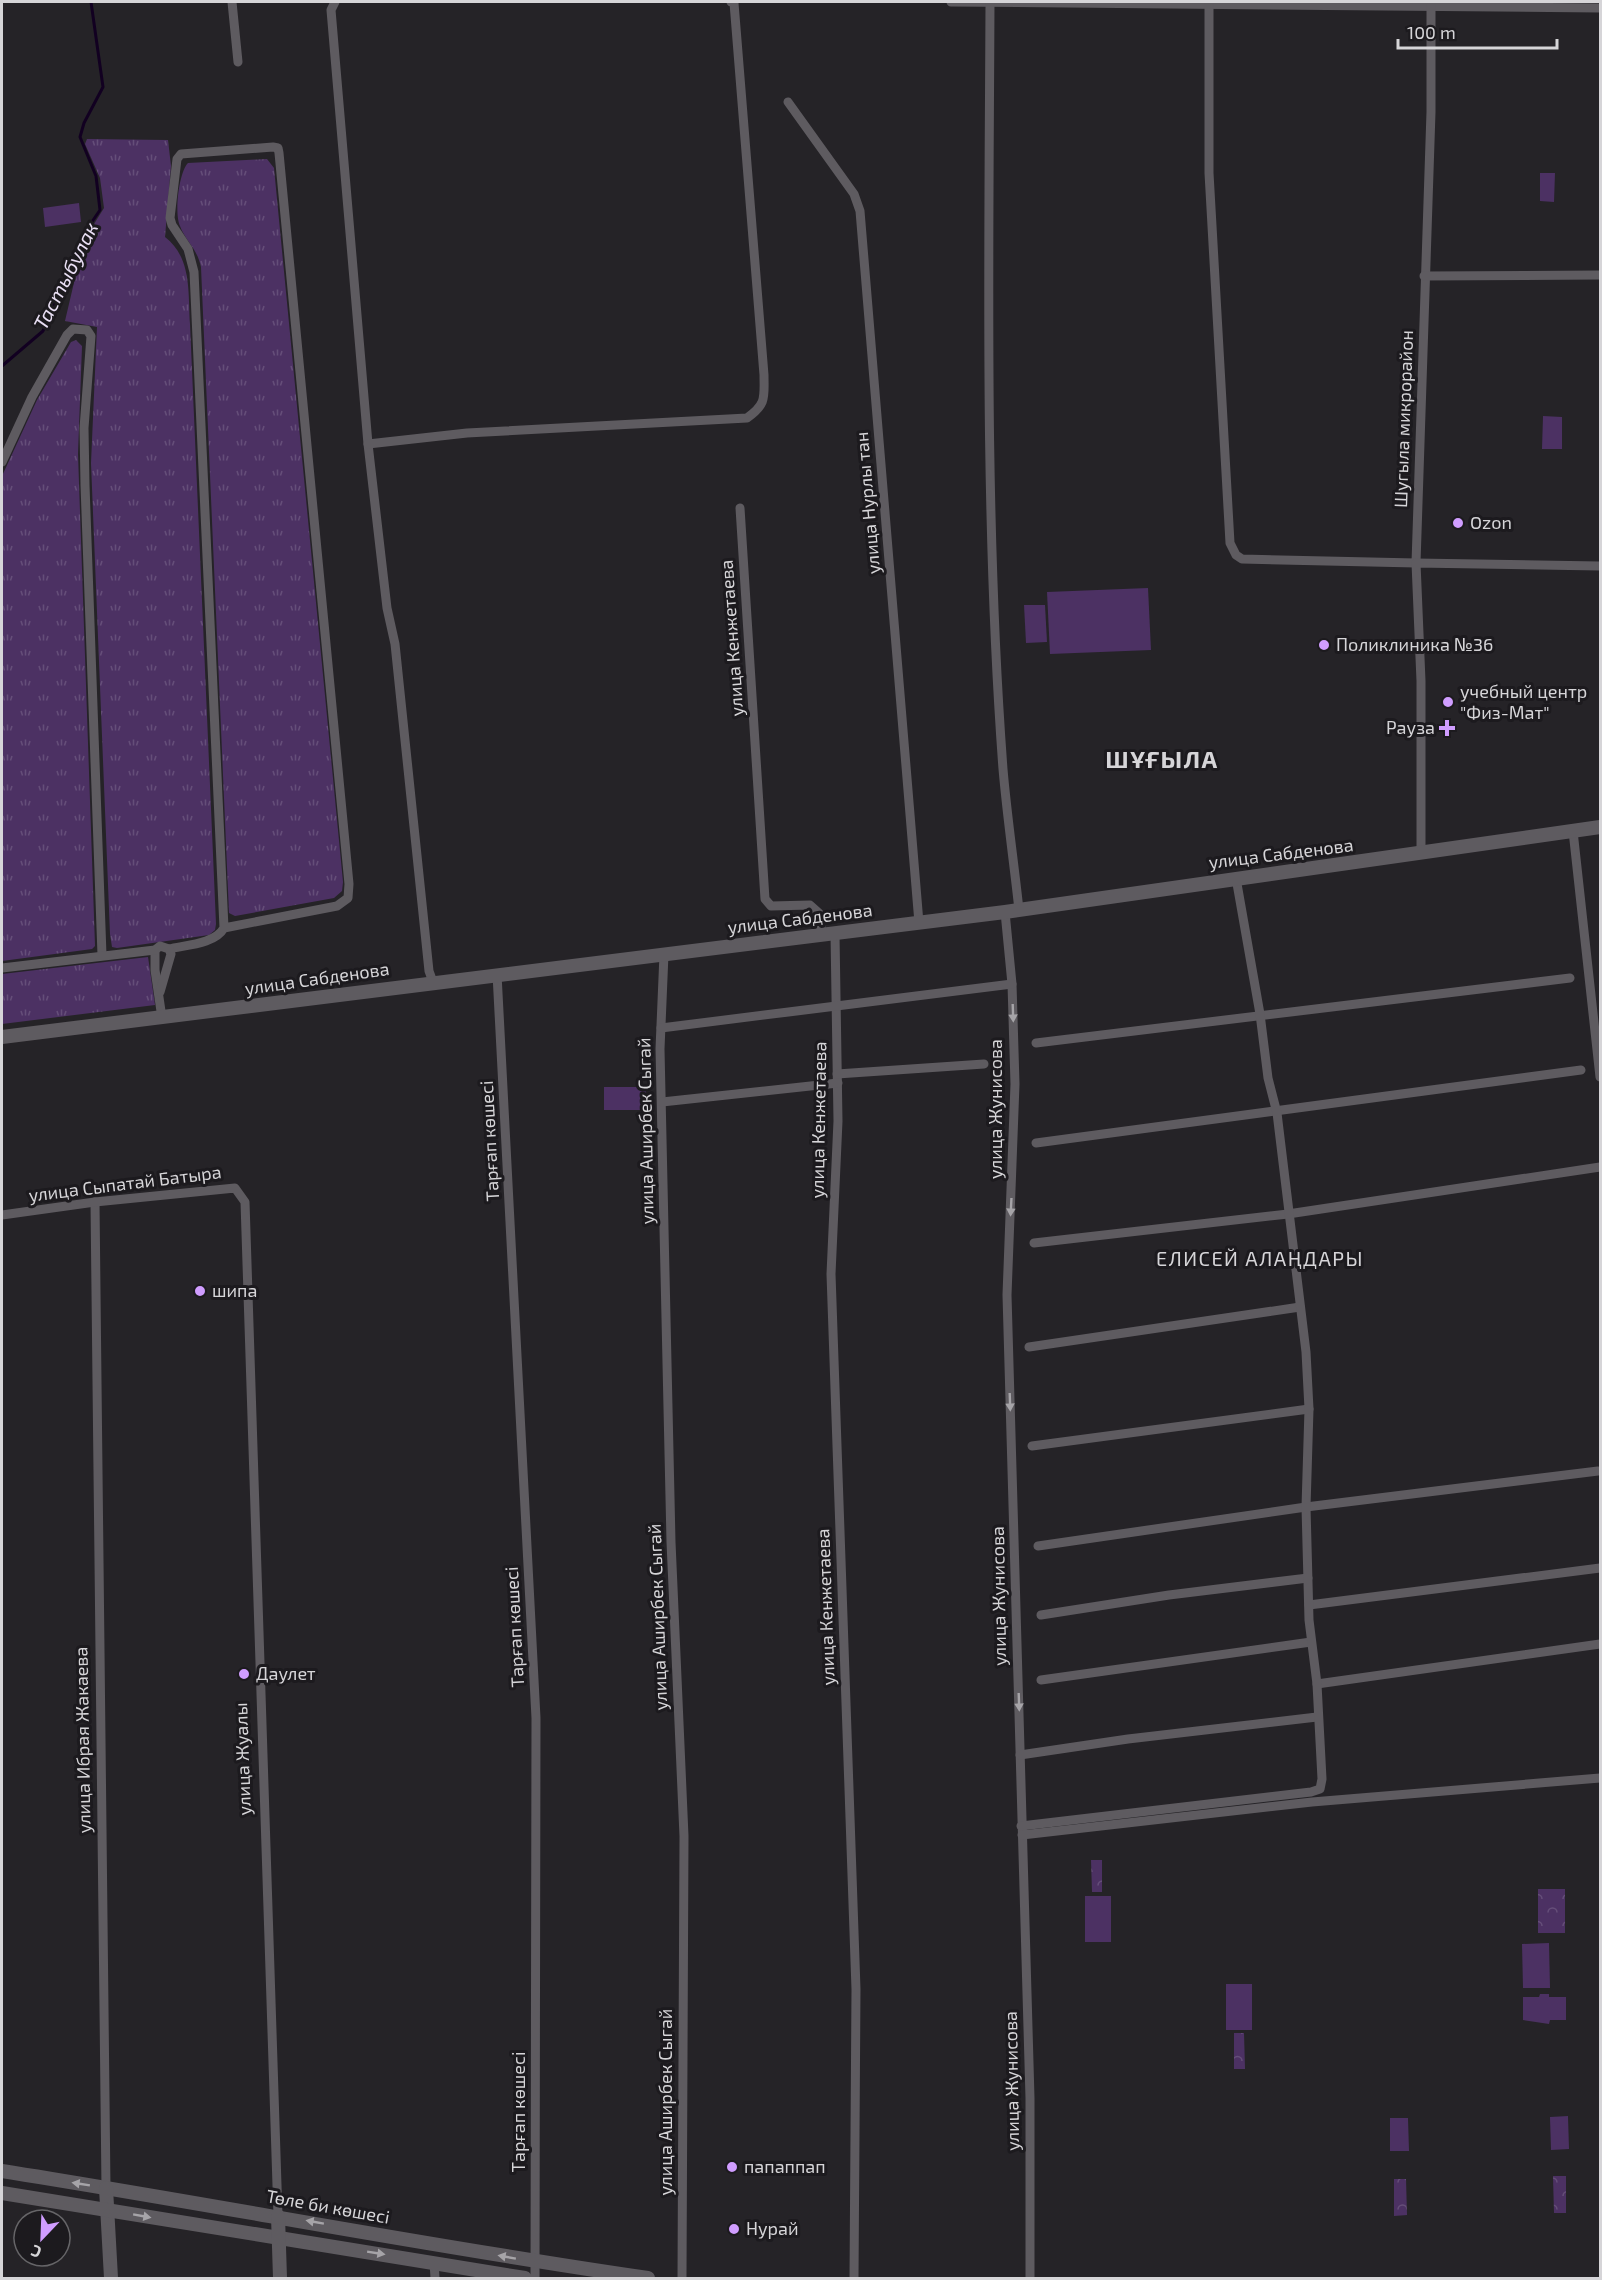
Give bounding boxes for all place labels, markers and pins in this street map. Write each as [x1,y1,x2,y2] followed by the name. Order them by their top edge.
[1470,511,1512,533] place label: Ozon
[1451,516,1465,530] marker: Ozon
[1336,633,1493,655] place label: Поликлиника №36
[1317,638,1331,652] marker: Поликлиника №36
[1460,680,1587,723] place label: учебный центр "Физ-Мат"
[1441,695,1455,709] marker: учебный центр "Физ-Мат"
[1386,716,1435,738] place label: Рауза
[1440,721,1454,735] marker: Рауза
[212,1279,257,1301] place label: шипа
[193,1284,207,1298] marker: шипа
[256,1662,316,1684] place label: Даулет
[237,1667,251,1681] marker: Даулет
[744,2155,826,2177] place label: папаппап
[725,2160,739,2174] marker: папаппап
[746,2217,799,2239] place label: Нурай
[727,2222,741,2236] marker: Нурай

